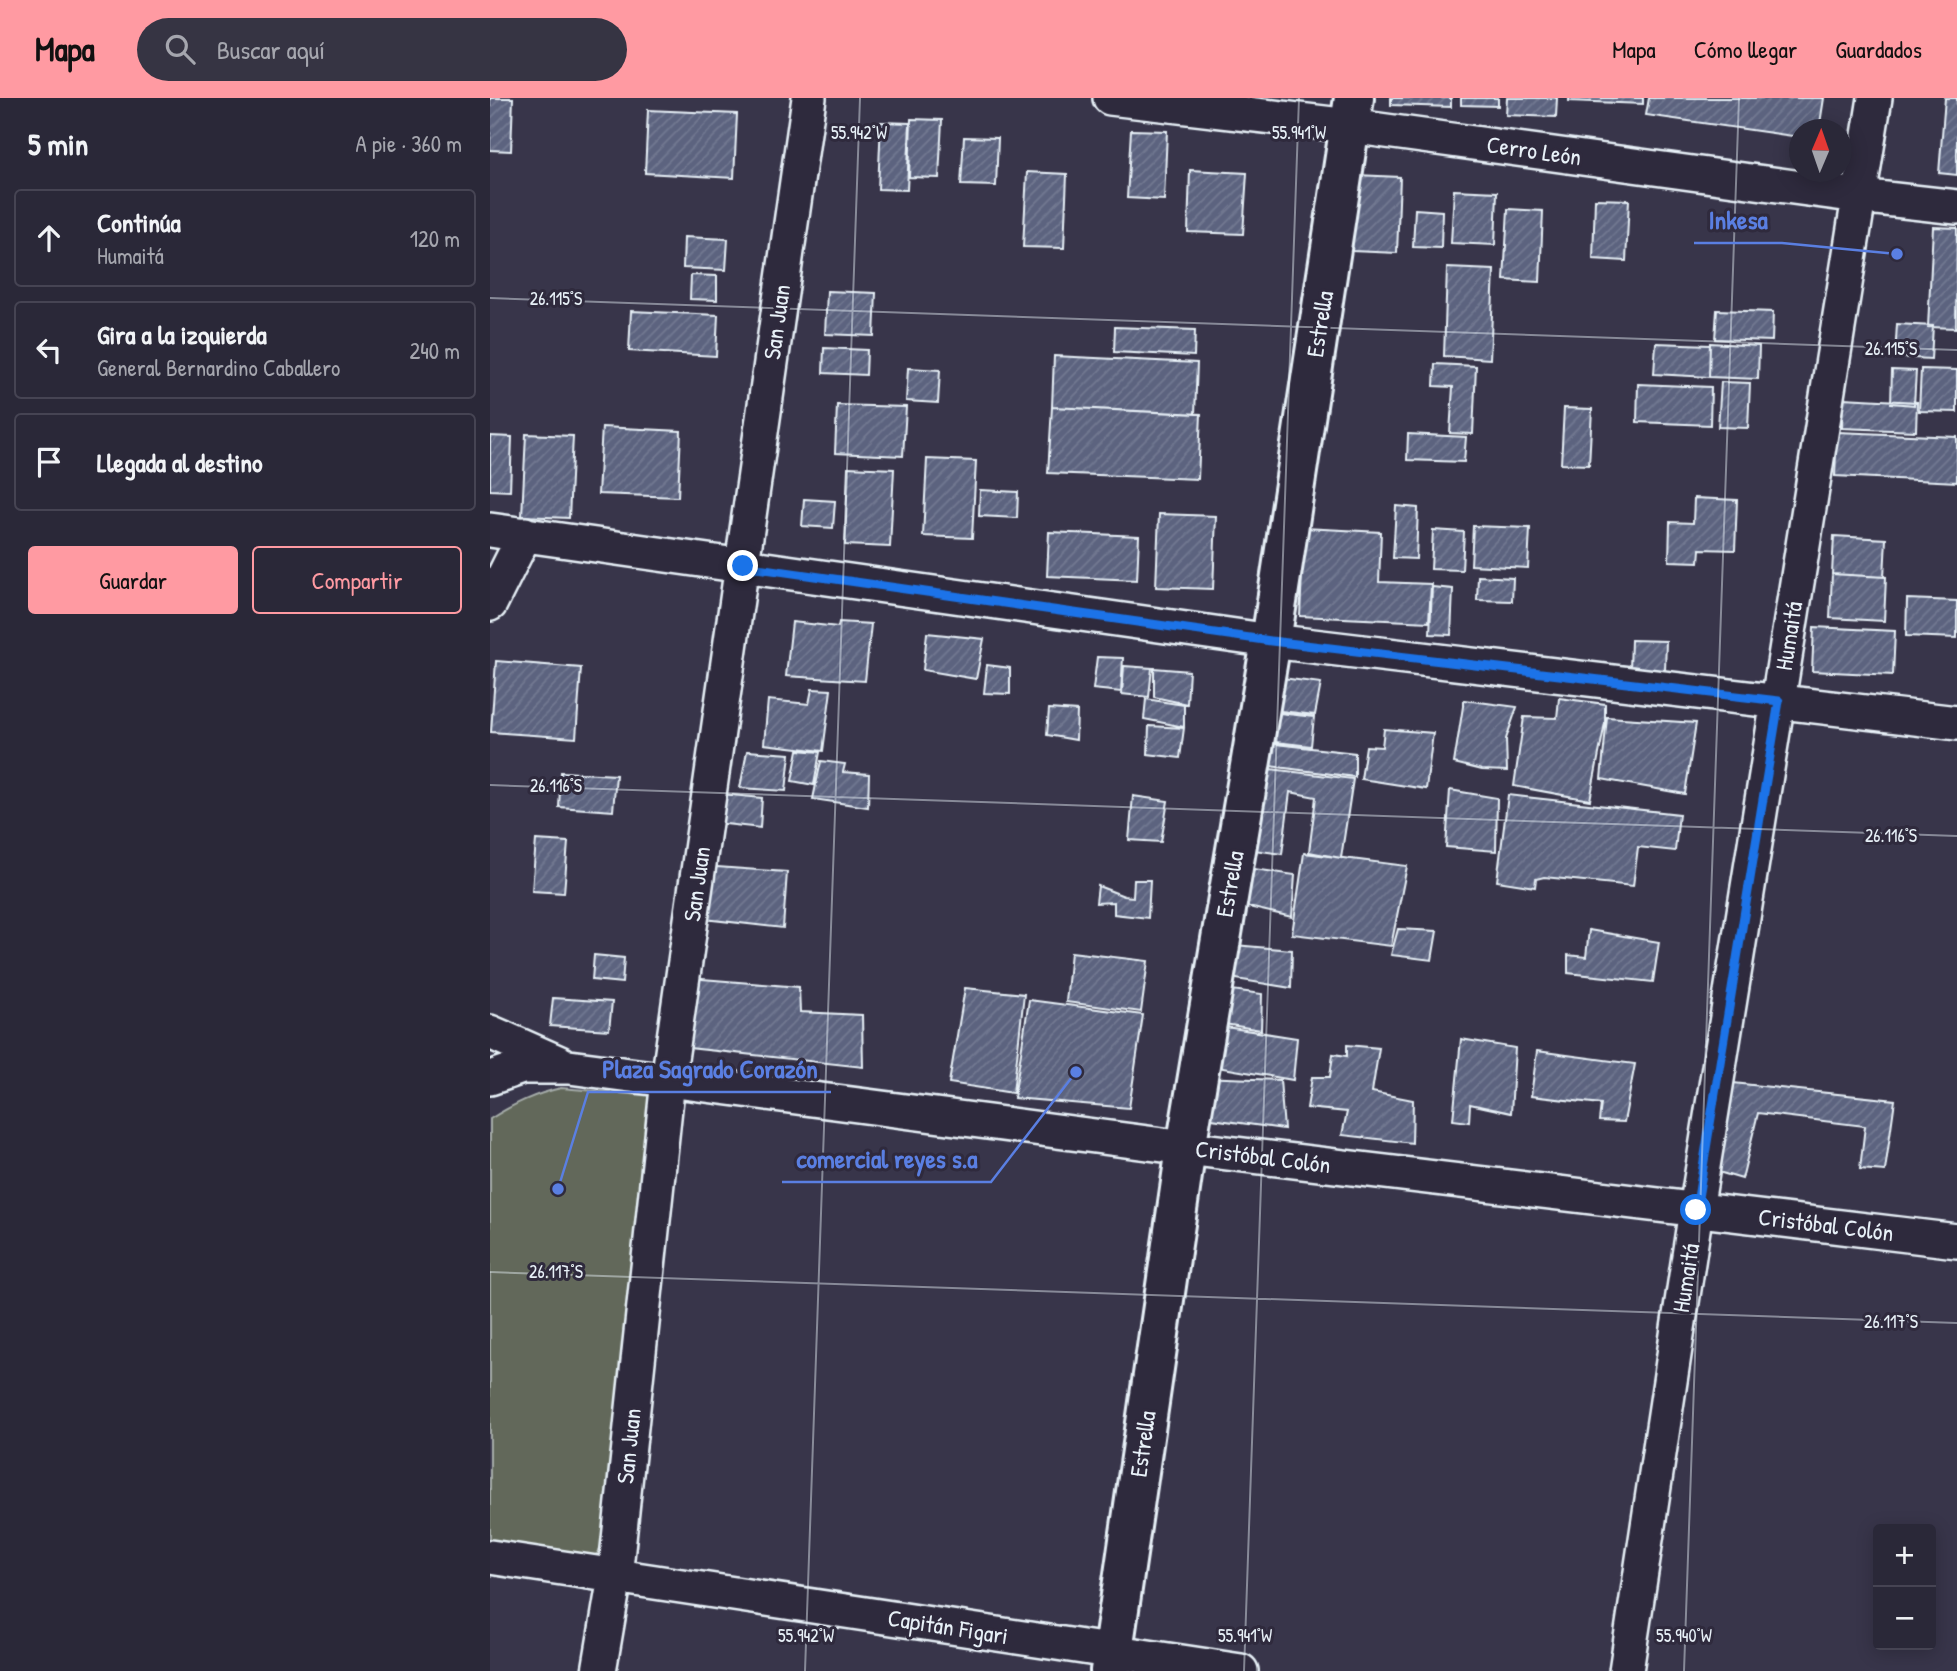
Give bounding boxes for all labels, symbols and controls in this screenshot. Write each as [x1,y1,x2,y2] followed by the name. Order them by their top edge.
[137,18,627,81] search box
[35,27,95,71] text: Mapa
[161,30,199,68] icon: search
[217,32,325,67] text: Buscar aquí
[1612,33,1656,65] text: Mapa
[1694,33,1797,65] text: Cómo llegar
[1835,33,1922,65] text: Guardados
[1789,119,1852,182] north arrow
[831,120,887,145] text: 55.942°W
[1272,120,1326,145] text: 55.941°W
[28,124,88,164] text: 5 min
[355,128,462,159] text: A pie · 360 m
[1485,128,1584,172] street label: Cerro León
[1694,196,1782,243] callout: Inkesa
[1708,202,1768,237] text: Inkesa
[97,205,181,240] text: Continúa
[30,219,68,257] icon: ahead
[410,223,460,254] text: 120 m
[97,240,164,271] text: Humaitá
[755,282,797,361] street label: San Juan
[530,286,582,311] text: 26.115°S
[1298,288,1340,359] street label: Estrella
[97,317,267,352] text: Gira a la izquierda
[30,331,68,369] icon: left
[409,335,460,366] text: 240 m
[1865,336,1917,361] text: 26.115°S
[97,352,340,383] text: General Bernardino Caballero
[30,443,68,481] icon: arrive
[97,445,263,480] text: Llegada al destino
[28,546,238,614] button: Guardar
[252,546,462,614] button: Compartir
[727,550,758,581] route end
[1767,599,1809,673] street label: Humaitá
[530,773,582,798] text: 26.116°S
[1865,823,1917,848] text: 26.116°S
[675,844,717,923] street label: San Juan
[1207,848,1251,919] street label: Estrella
[588,1045,831,1092] callout: Plaza Sagrado Corazón
[602,1051,818,1087] text: Plaza Sagrado Corazón
[1194,1132,1333,1180] street label: Cristóbal Colón
[782,1135,991,1182] callout: comercial reyes s.a
[796,1141,978,1177] text: comercial reyes s.a
[1680,1194,1711,1225] route start
[1757,1200,1896,1248] street label: Cristóbal Colón
[1664,1241,1706,1315] street label: Humaitá
[529,1259,583,1284] text: 26.117°S
[1864,1309,1918,1334] text: 26.117°S
[608,1407,648,1485] street label: San Juan
[1122,1409,1162,1479] street label: Estrella
[1873,1524,1936,1650] map controls
[1873,1524,1936,1587] button: +
[1873,1587,1936,1650] button: −
[886,1601,1011,1651] street label: Capitán Figari
[778,1623,834,1648] text: 55.942°W
[1218,1623,1272,1648] text: 55.941°W
[1656,1623,1712,1648] text: 55.940°W

